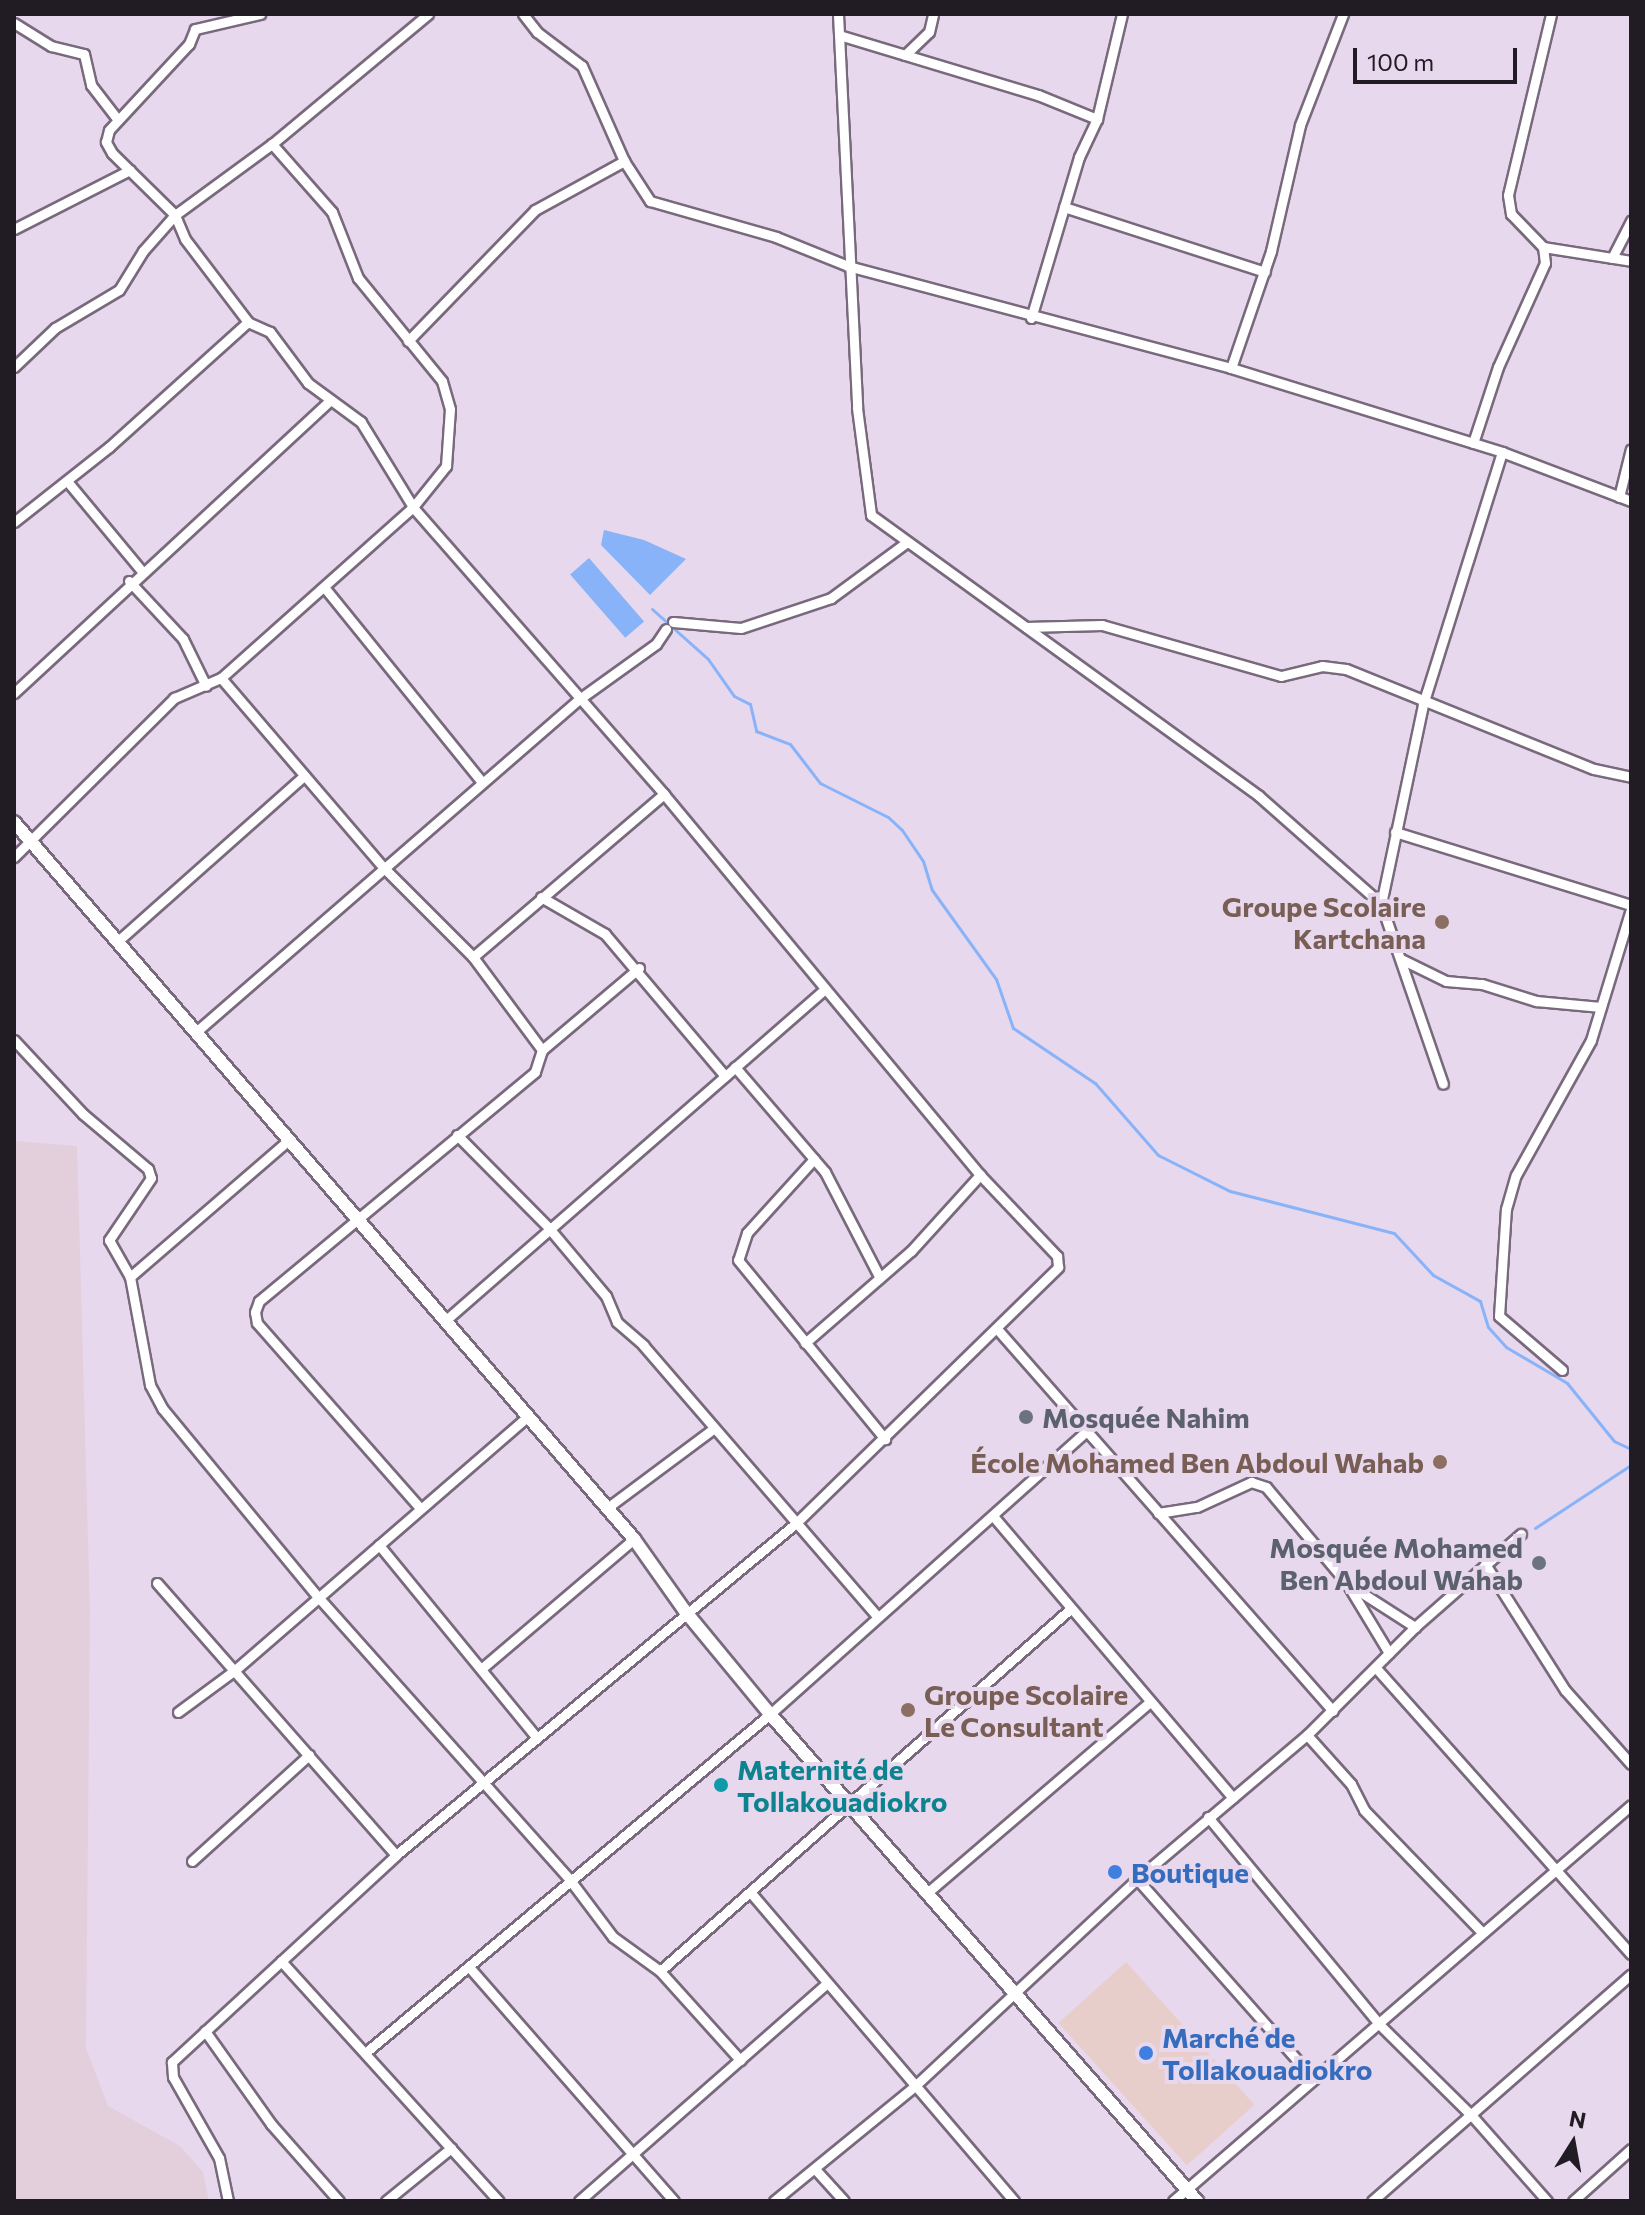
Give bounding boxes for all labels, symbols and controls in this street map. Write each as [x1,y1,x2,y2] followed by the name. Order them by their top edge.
[1357,32,1521,82] scale bar
[1367,47,1434,76] text: 100 m
[1222,889,1426,955] place label: Groupe Scolaire Kartchana
[1433,913,1451,931] marker: Groupe Scolaire Kartchana
[1042,1400,1250,1434] place label: Mosquée Nahim
[1017,1408,1035,1426] marker: Mosquée Nahim
[970,1445,1424,1479] place label: École Mohamed Ben Abdoul Wahab
[1431,1453,1449,1471] marker: École Mohamed Ben Abdoul Wahab
[1269,1530,1523,1596] place label: Mosquée Mohamed Ben Abdoul Wahab
[1530,1554,1548,1572] marker: Mosquée Mohamed Ben Abdoul Wahab
[924,1677,1128,1743] place label: Groupe Scolaire Le Consultant
[899,1701,917,1719] marker: Groupe Scolaire Le Consultant
[737,1752,947,1818] place label: Maternité de Tollakouadiokro
[712,1776,730,1794] marker: Maternité de Tollakouadiokro
[1131,1855,1249,1889] place label: Boutique
[1106,1863,1124,1881] marker: Boutique
[1162,2020,1372,2086] place label: Marché de Tollakouadiokro
[1137,2044,1155,2062] marker: Marché de Tollakouadiokro
[1533,2103,1613,2183] north arrow
[1567,2104,1588,2134] text: N

